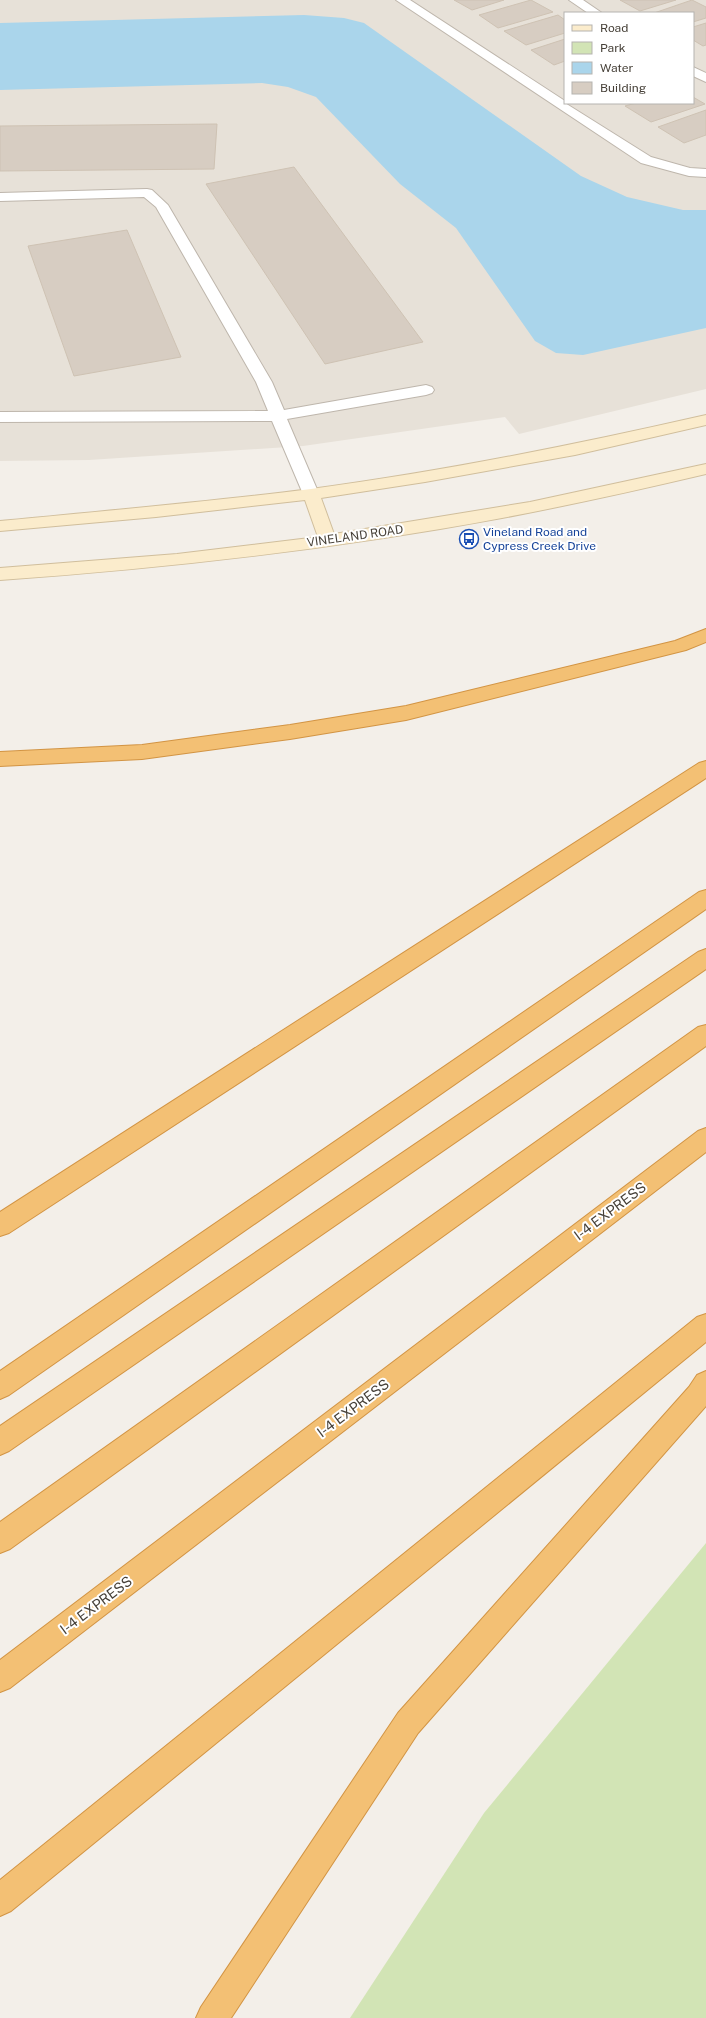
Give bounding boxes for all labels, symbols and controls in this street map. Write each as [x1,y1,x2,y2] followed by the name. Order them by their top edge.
[564,12,694,104] legend
[600,21,628,35] text: Road
[600,41,626,55] text: Park
[600,61,634,75] text: Water
[600,81,646,95] text: Building
[306,522,404,550] street label: VINELAND ROAD
[483,525,596,553] place label: Vineland Road and Cypress Creek Drive
[458,528,480,550] bus stop icon: Vineland Road and Cypress Creek Drive
[571,1179,649,1243] street label: I-4 EXPRESS
[314,1376,392,1440] street label: I-4 EXPRESS
[57,1573,135,1637] street label: I-4 EXPRESS

